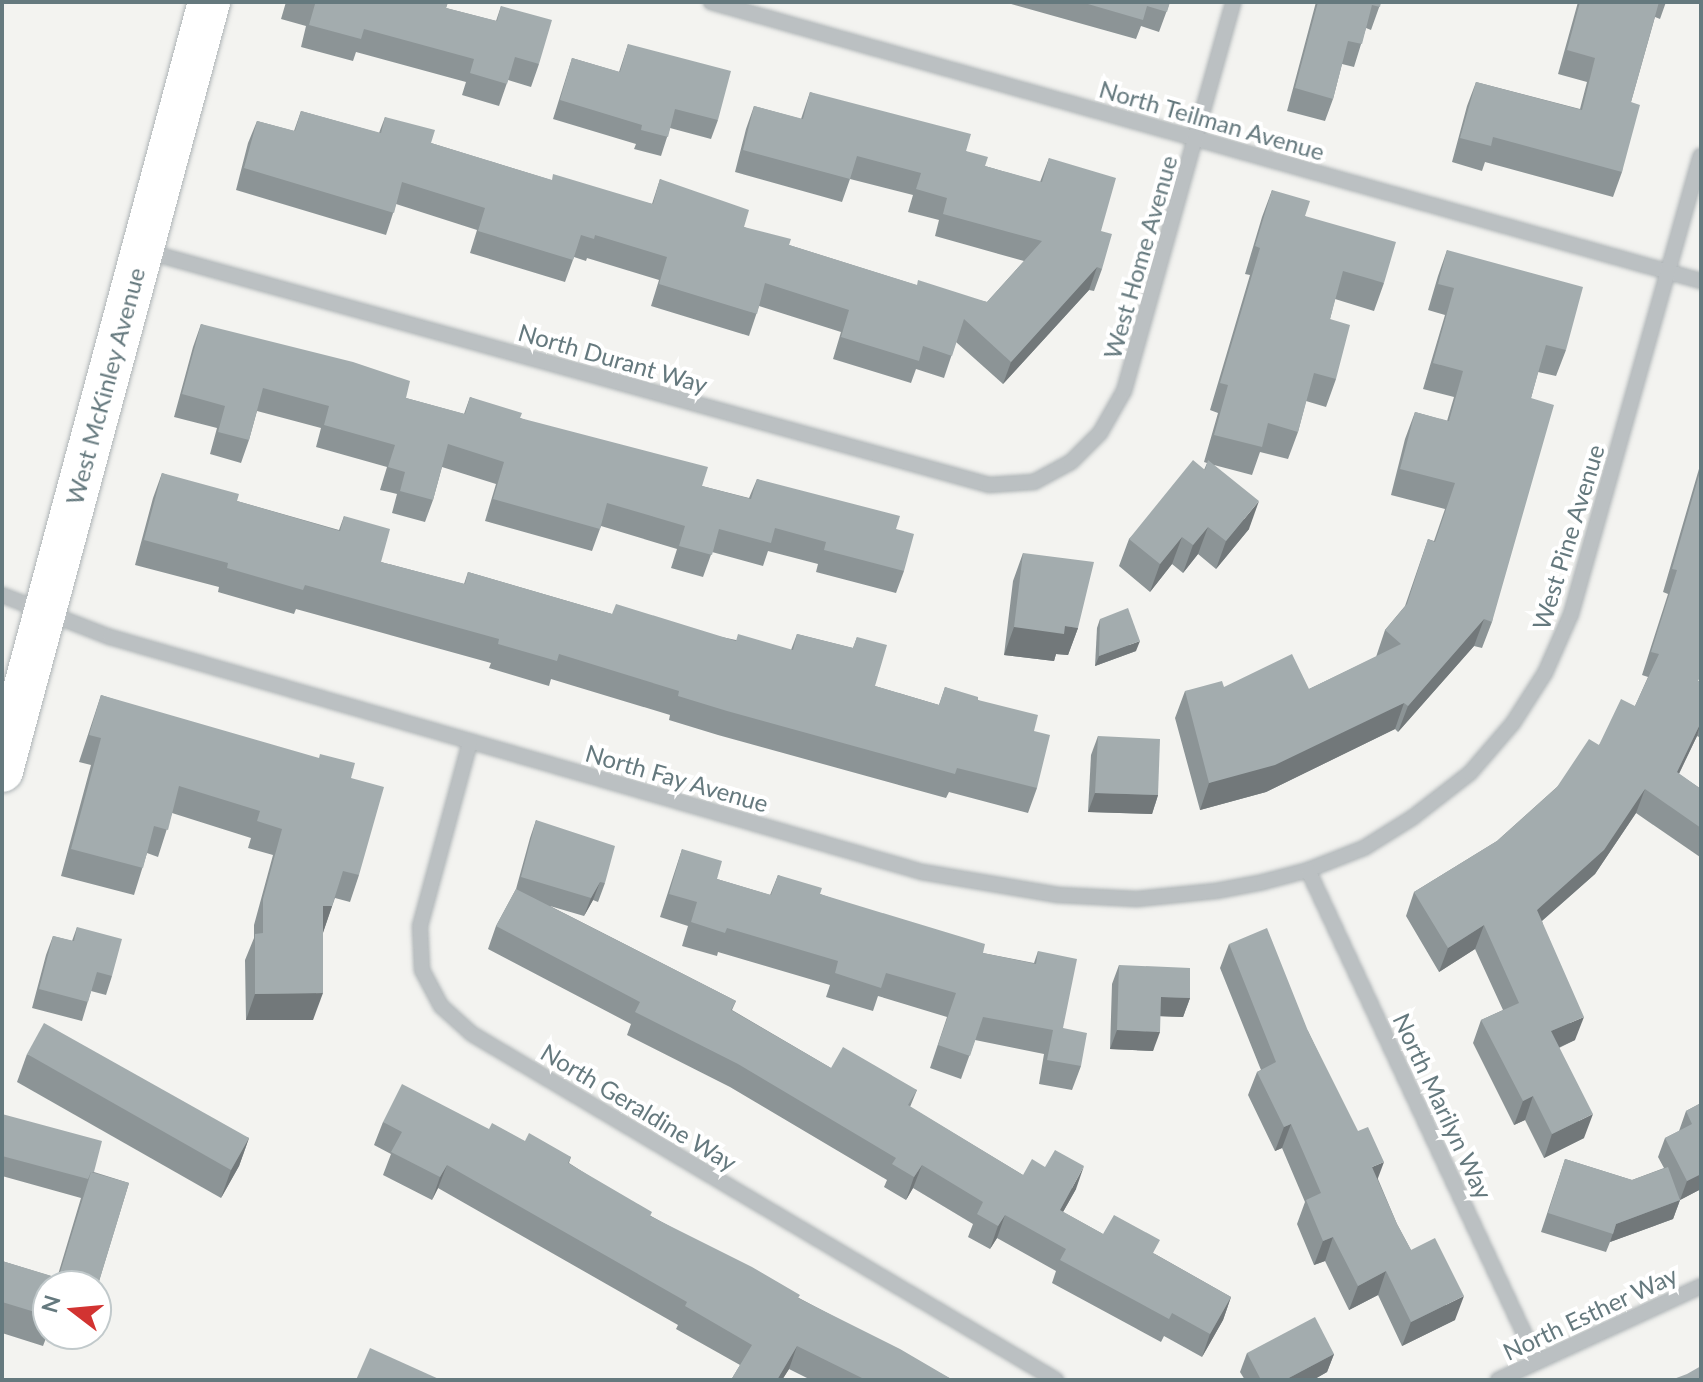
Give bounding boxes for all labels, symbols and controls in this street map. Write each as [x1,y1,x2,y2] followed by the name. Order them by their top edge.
[1095,74,1329,166] street label: North Teilman Avenue
[1097,152,1183,362] street label: West Home Avenue
[59,264,151,508] street label: West McKinley Avenue
[515,317,711,399] street label: North Durant Way
[1526,440,1610,634] street label: West Pine Avenue
[582,738,772,818] street label: North Fay Avenue
[1387,1008,1499,1204] street label: North Marilyn Way
[536,1037,742,1177] street label: North Geraldine Way
[1498,1260,1682,1366] street label: North Esther Way
[32,1270,112,1350] north arrow
[35,1292,66,1316] text: N

